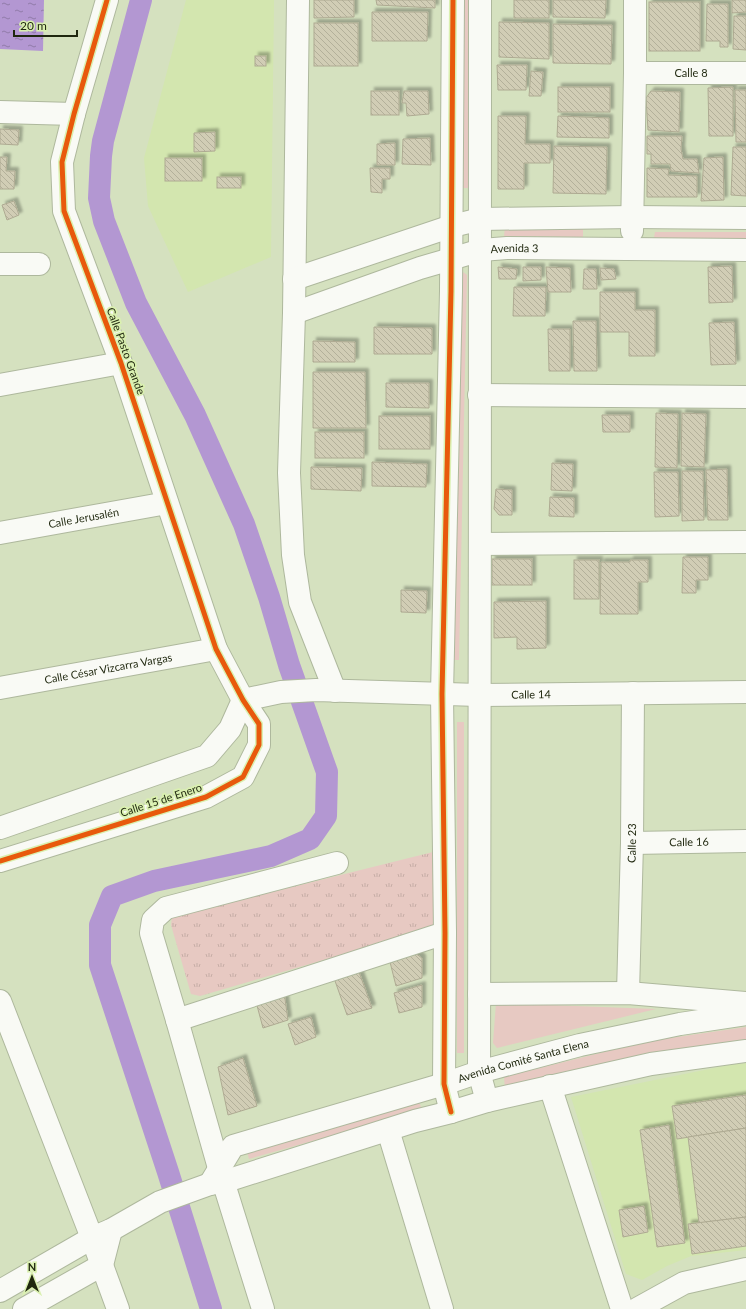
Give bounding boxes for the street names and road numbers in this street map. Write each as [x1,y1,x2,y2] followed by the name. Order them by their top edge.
[674,66,708,79] street label: Calle 8
[490,241,539,255] street label: Avenida 3
[105,306,148,396] street label: Calle Pasto Grande
[47,505,120,530] street label: Calle Jerusalén
[43,650,173,686] street label: Calle César Vizcarra Vargas
[511,687,551,701] street label: Calle 14
[118,780,203,819] street label: Calle 15 de Enero
[624,823,638,863] street label: Calle 23
[669,835,709,848] street label: Calle 16
[456,1036,590,1085] street label: Avenida Comité Santa Elena

